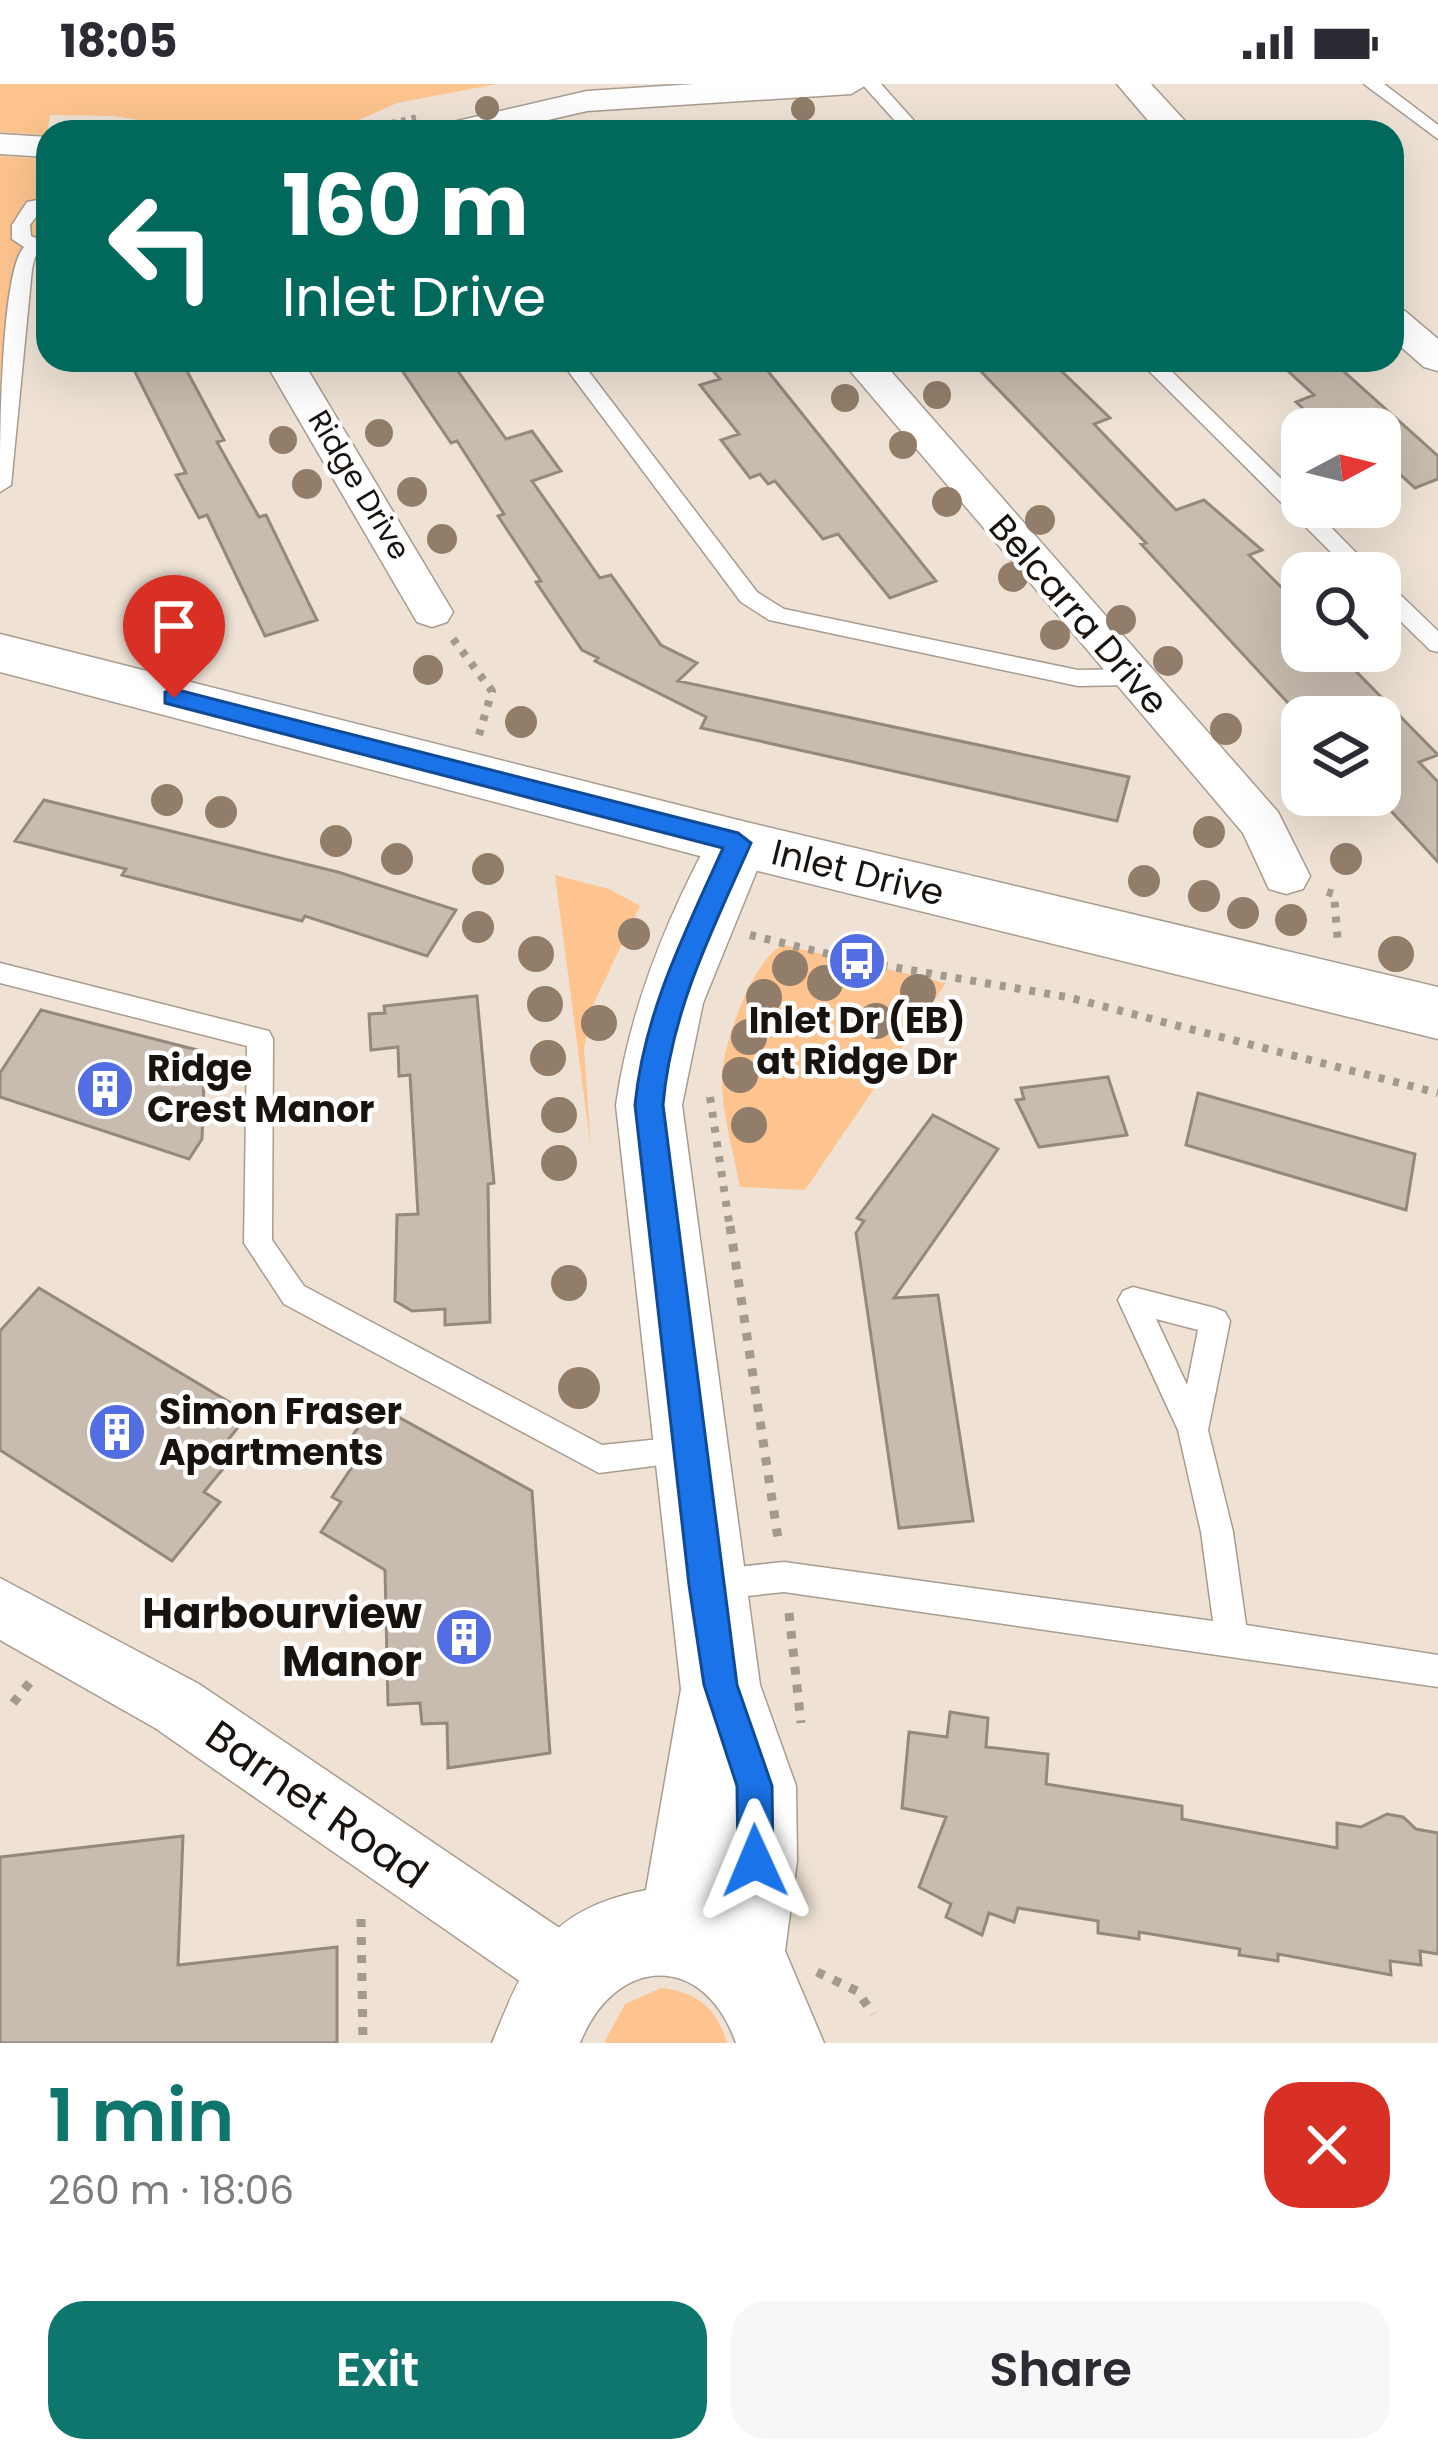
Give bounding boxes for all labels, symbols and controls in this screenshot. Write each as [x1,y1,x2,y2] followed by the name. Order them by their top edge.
[60,10,177,73] text: 18:05
[282,147,529,264] text: 160 m
[84,168,240,324] icon: left
[282,259,546,335] text: Inlet Drive
[298,402,421,568] street label: Ridge Drive
[1281,408,1401,528] north arrow
[1281,408,1401,816] map controls
[977,503,1180,726] street label: Belcarra Drive
[1281,552,1401,672] button: search
[123,575,225,698] pin
[141,593,207,659] icon: arrive
[1281,696,1401,816] button: layers
[766,826,949,919] street label: Inlet Drive
[826,930,888,992] bus stop icon: Inlet Dr (EB) at Ridge Dr
[749,995,965,1087] place label: Inlet Dr (EB) at Ridge Dr
[147,1043,374,1135] place label: Ridge Crest Manor
[74,1058,136,1120] building icon: Ridge Crest Manor
[159,1386,402,1478] place label: Simon Fraser Apartments
[86,1401,148,1463] building icon: Simon Fraser Apartments
[142,1584,423,1691] place label: Harbourview Manor
[433,1606,495,1668] building icon: Harbourview Manor
[194,1706,439,1903] street label: Barnet Road
[692,1798,818,1924] position arrow
[48,2065,234,2166] text: 1 min
[1264,2082,1390,2208] button: close
[48,2163,294,2218] text: 260 m · 18:06
[48,2301,707,2439] button: Exit
[731,2301,1390,2439] button: Share

